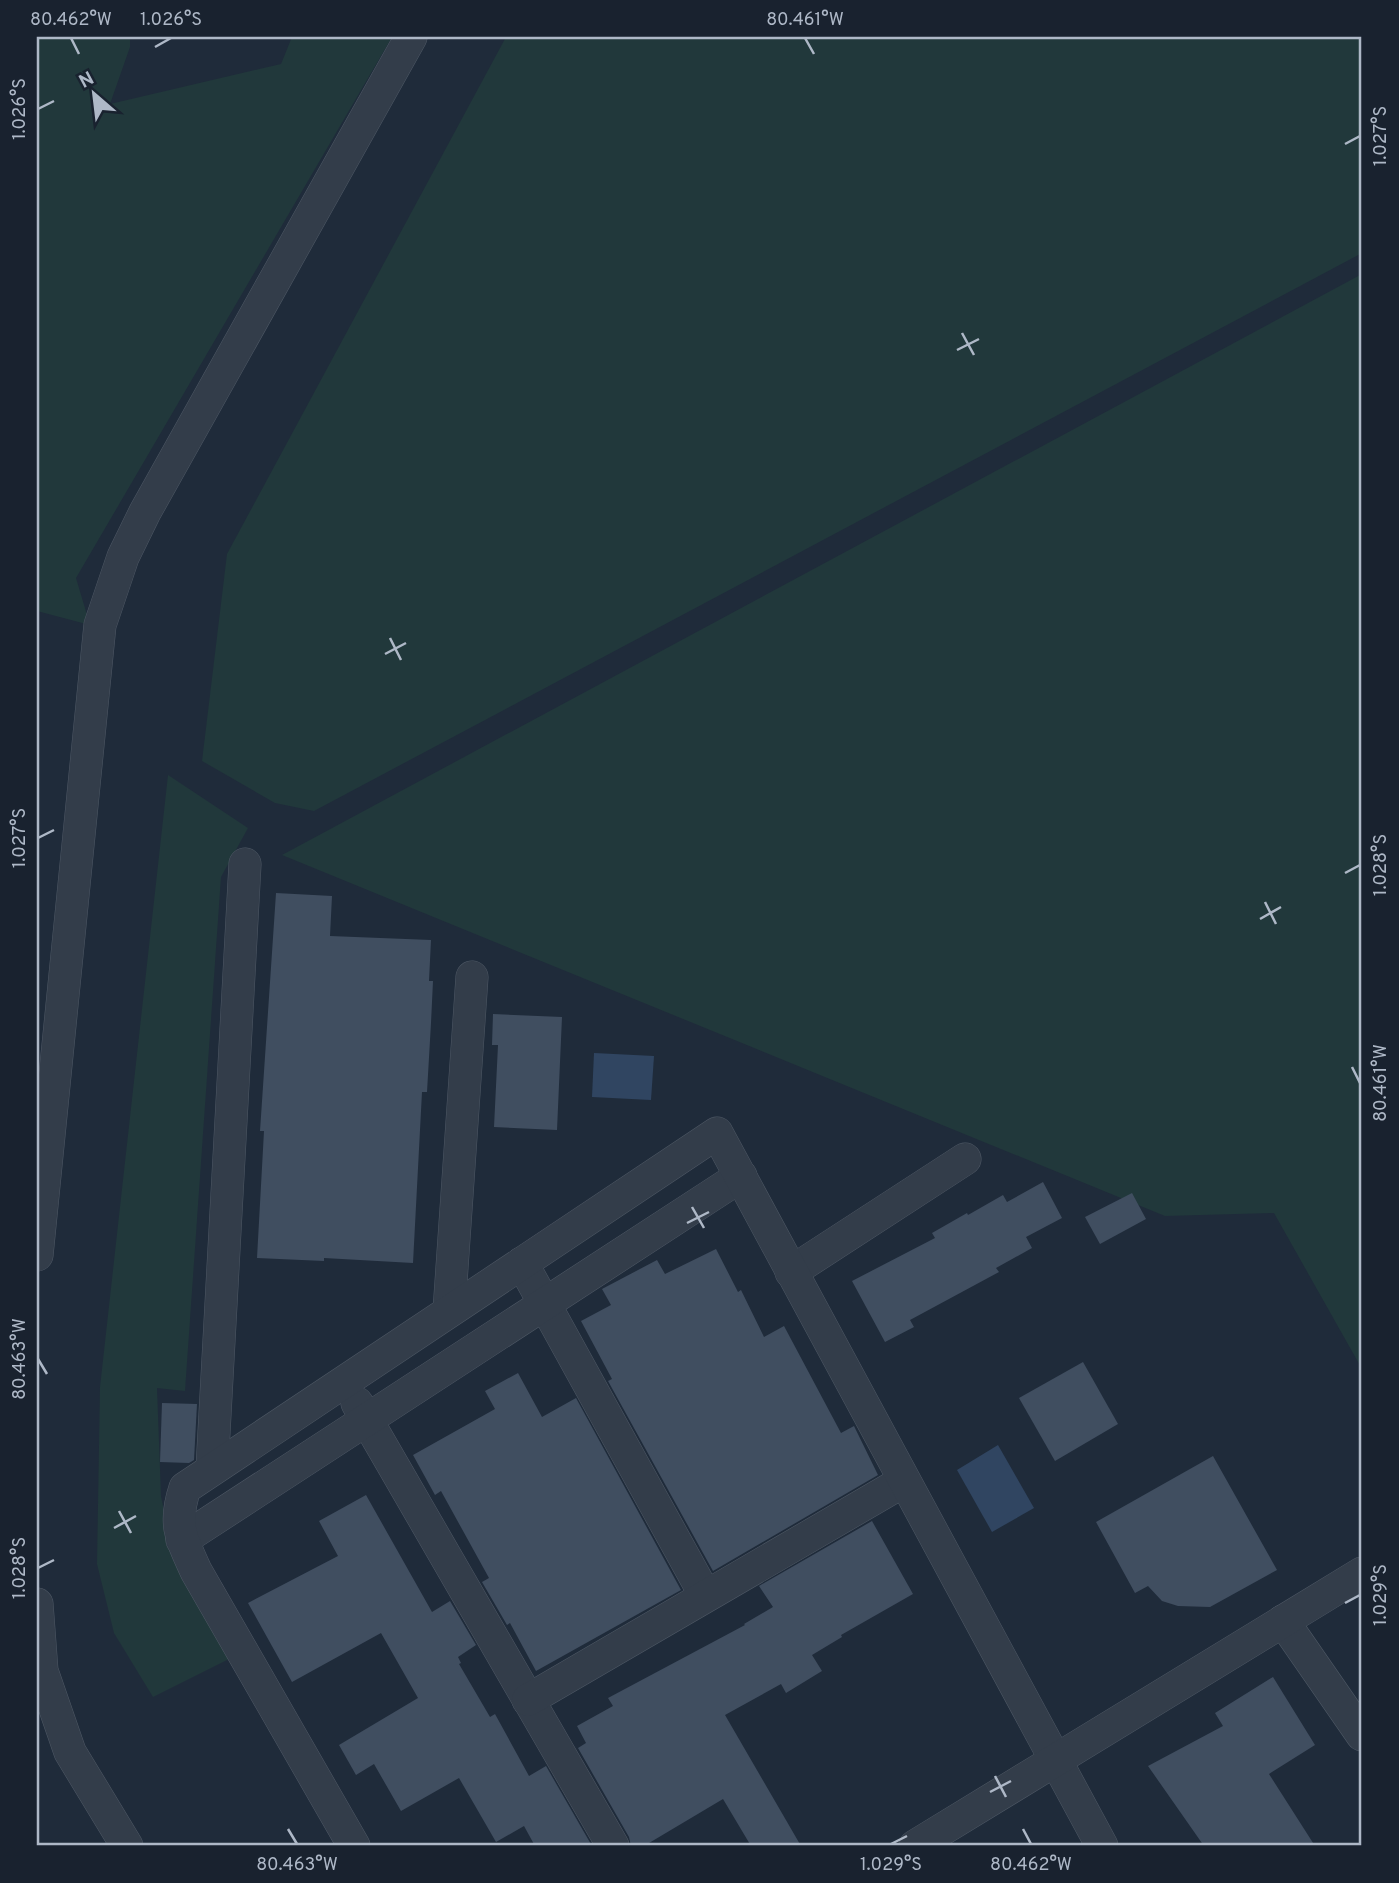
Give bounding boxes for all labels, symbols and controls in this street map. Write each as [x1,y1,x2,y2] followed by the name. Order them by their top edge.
[30,9,112,32] text: 80.462°W
[140,9,202,32] text: 1.026°S
[766,9,844,32] text: 80.461°W
[60,60,130,130] north arrow
[75,67,99,95] text: N
[9,78,32,140] text: 1.026°S
[1370,106,1393,166] text: 1.027°S
[9,808,32,868] text: 1.027°S
[1370,834,1393,896] text: 1.028°S
[1370,1044,1393,1122] text: 80.461°W
[9,1318,32,1400] text: 80.463°W
[9,1537,32,1599] text: 1.028°S
[1370,1564,1393,1626] text: 1.029°S
[256,1854,338,1877] text: 80.463°W
[860,1854,922,1877] text: 1.029°S
[990,1854,1072,1877] text: 80.462°W

